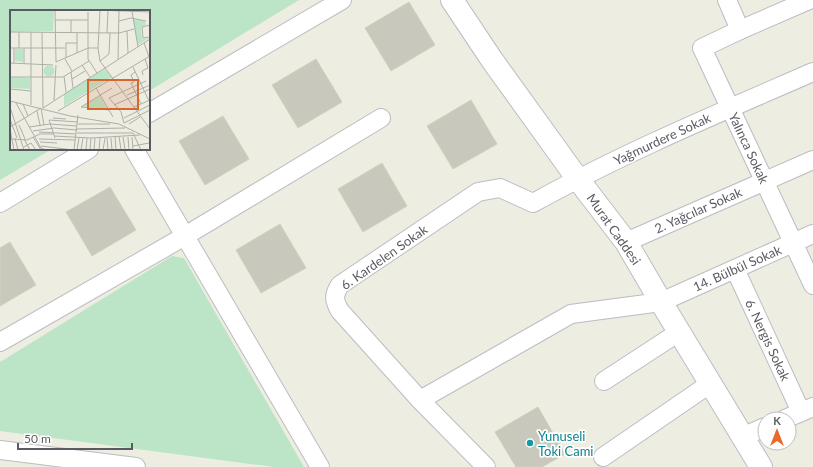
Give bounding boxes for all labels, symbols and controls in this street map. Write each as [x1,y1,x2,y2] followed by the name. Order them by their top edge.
[10,10,150,150] inset map
[611,109,713,168] street label: Yağmurdere Sokak
[726,110,773,186] street label: Yalınca Sokak
[652,183,745,236] street label: 2. Yağcılar Sokak
[583,190,645,268] street label: Murat Caddesi
[338,221,431,293] street label: 6. Kardelen Sokak
[690,241,784,295] street label: 14. Bülbül Sokak
[742,297,794,384] street label: 6. Nergis Sokak
[757,411,797,451] north arrow
[773,414,781,427] text: K
[18,425,132,451] scale bar
[538,428,593,459] place label: Yunuseli Toki Cami
[24,431,51,446] text: 50 m
[525,438,535,448] marker: Yunuseli Toki Cami

